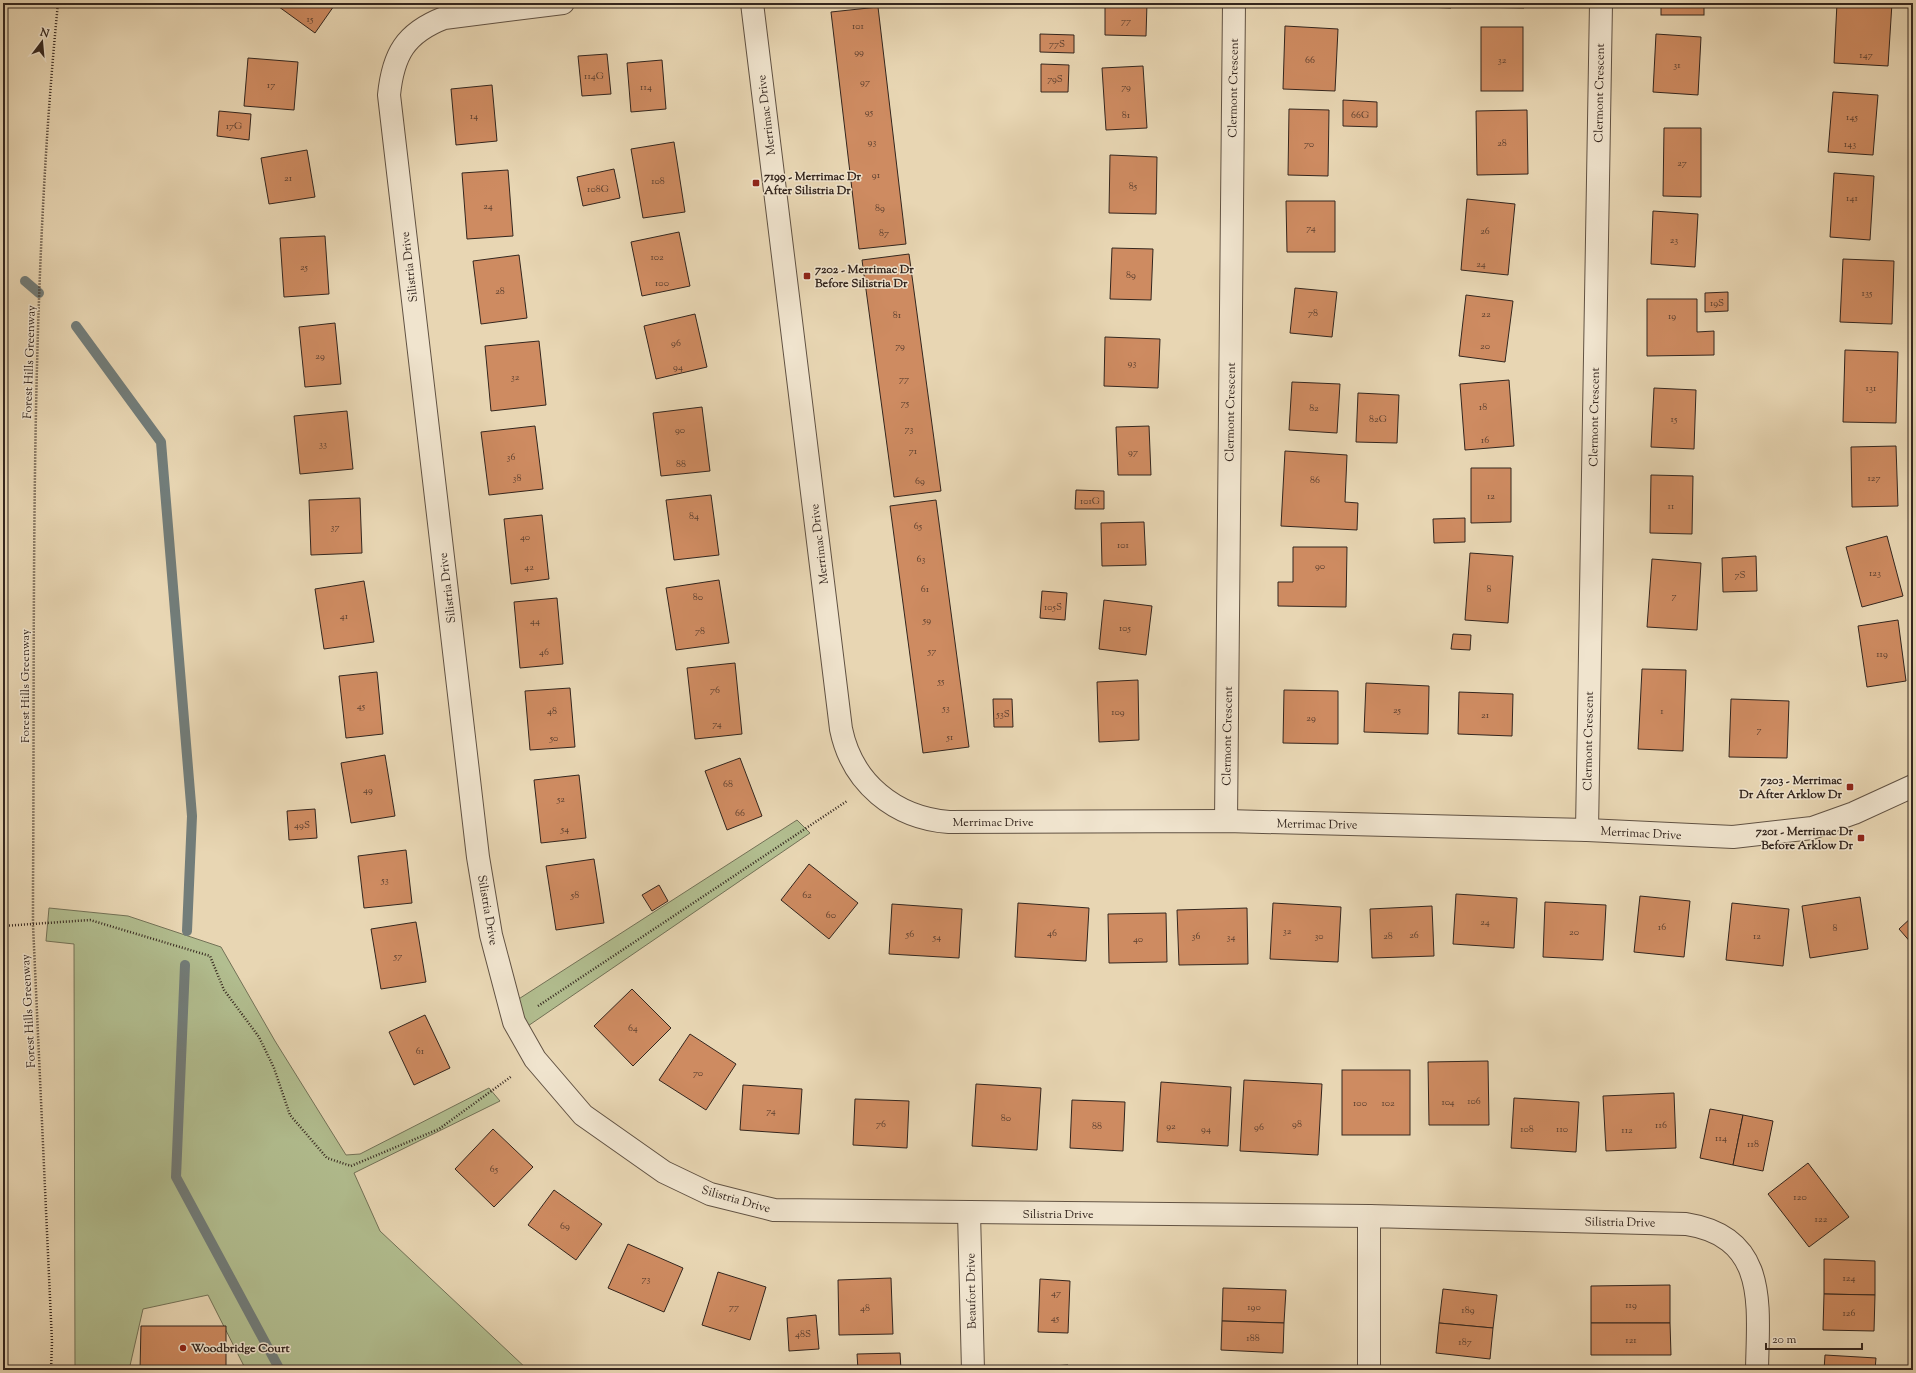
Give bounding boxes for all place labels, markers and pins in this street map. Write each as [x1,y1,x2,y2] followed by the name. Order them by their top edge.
[763,168,861,200] place label: 7199 - Merrimac Dr After Silistria Dr
[751,178,761,188] marker: 7199 - Merrimac Dr After Silistria Dr
[814,261,914,293] place label: 7202 - Merrimac Dr Before Silistria Dr
[802,271,812,281] marker: 7202 - Merrimac Dr Before Silistria Dr
[1738,772,1843,804] place label: 7203 - Merrimac Dr After Arklow Dr
[1845,782,1855,792] marker: 7203 - Merrimac Dr After Arklow Dr
[1756,823,1853,855] place label: 7201 - Merrimac Dr Before Arklow Dr
[1856,833,1866,843] marker: 7201 - Merrimac Dr Before Arklow Dr
[190,1340,290,1358] place label: Woodbridge Court
[178,1343,188,1353] marker: Woodbridge Court

